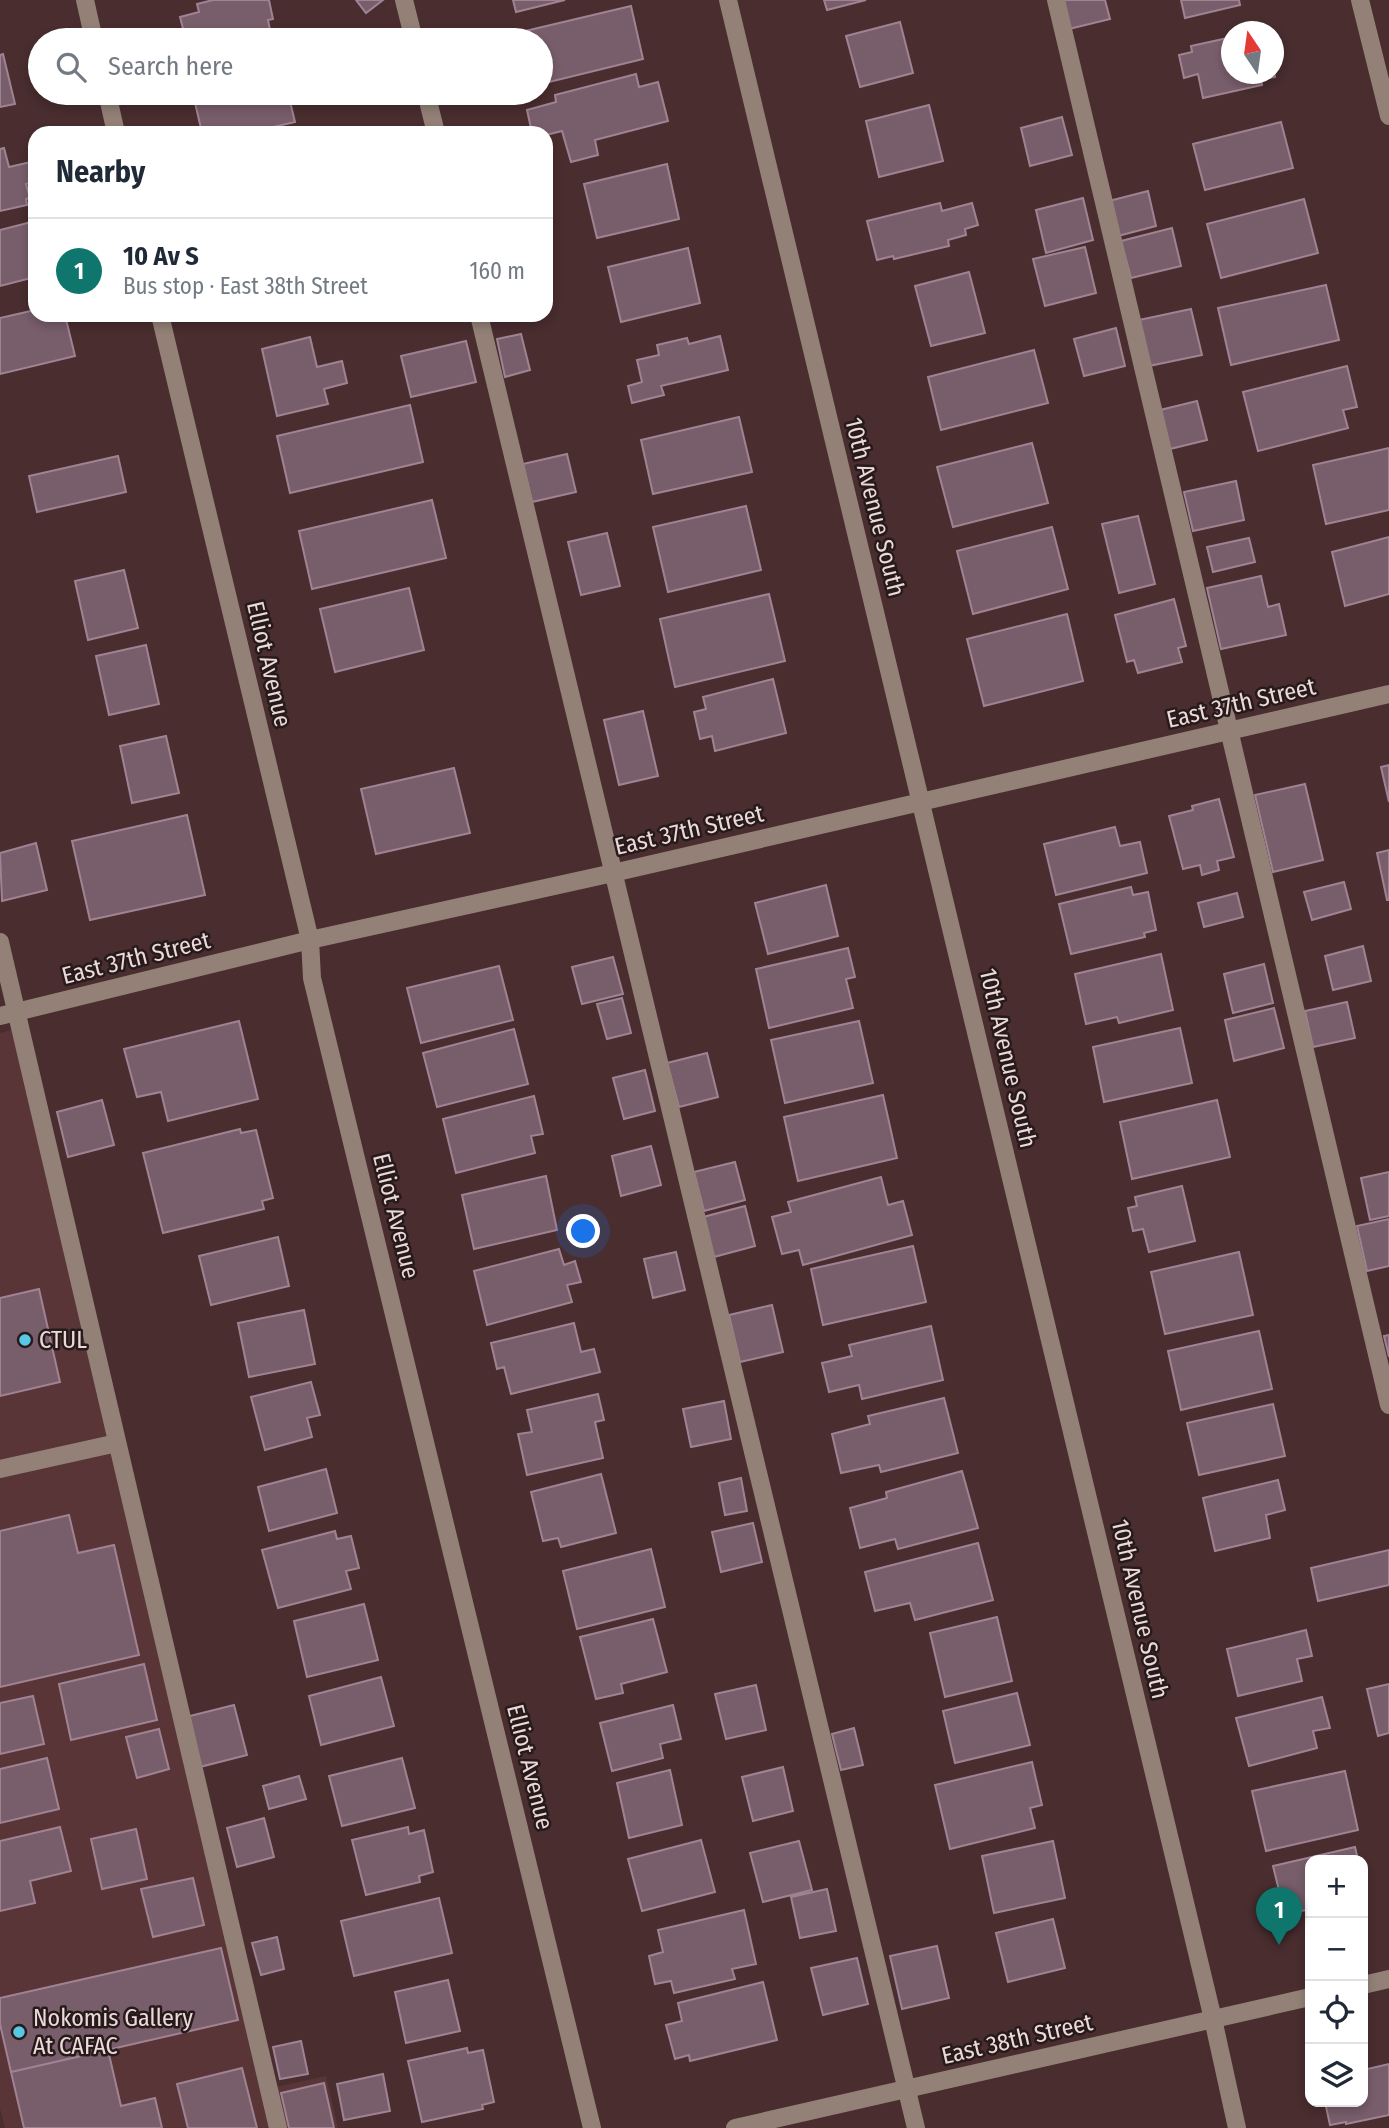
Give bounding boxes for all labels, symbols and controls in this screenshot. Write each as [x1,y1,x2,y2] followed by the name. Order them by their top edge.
[1221,21,1284,84] north arrow
[28,28,553,105] search box
[52,48,90,86] icon: search
[108,51,233,82] text: Search here
[56,154,145,190] text: Nearby
[123,241,199,272] text: 10 Av S
[74,257,84,285] text: 1
[470,257,525,285] text: 160 m
[123,272,368,300] text: Bus stop · East 38th Street
[839,415,911,599] street label: 10th Avenue South
[241,598,297,730] street label: Elliot Avenue
[1164,672,1318,734] street label: East 37th Street
[612,799,766,861] street label: East 37th Street
[59,926,213,990] street label: East 37th Street
[974,966,1042,1150] street label: 10th Avenue South
[367,1150,425,1282] street label: Elliot Avenue
[566,1214,600,1248] your location
[39,1326,87,1354] place label: CTUL
[17,1332,33,1348] marker: CTUL
[1106,1517,1174,1701] street label: 10th Avenue South
[501,1701,559,1833] street label: Elliot Avenue
[1305,1855,1368,2107] map controls
[1305,1855,1368,1918] button: +
[1256,1887,1302,1945] pin: 1
[1305,1918,1368,1981] button: −
[1305,1981,1368,2044] button: locate
[33,2004,193,2060] place label: Nokomis Gallery At CAFAC
[939,2008,1095,2070] street label: East 38th Street
[11,2024,27,2040] marker: Nokomis Gallery At CAFAC
[1305,2044,1368,2107] button: layers

